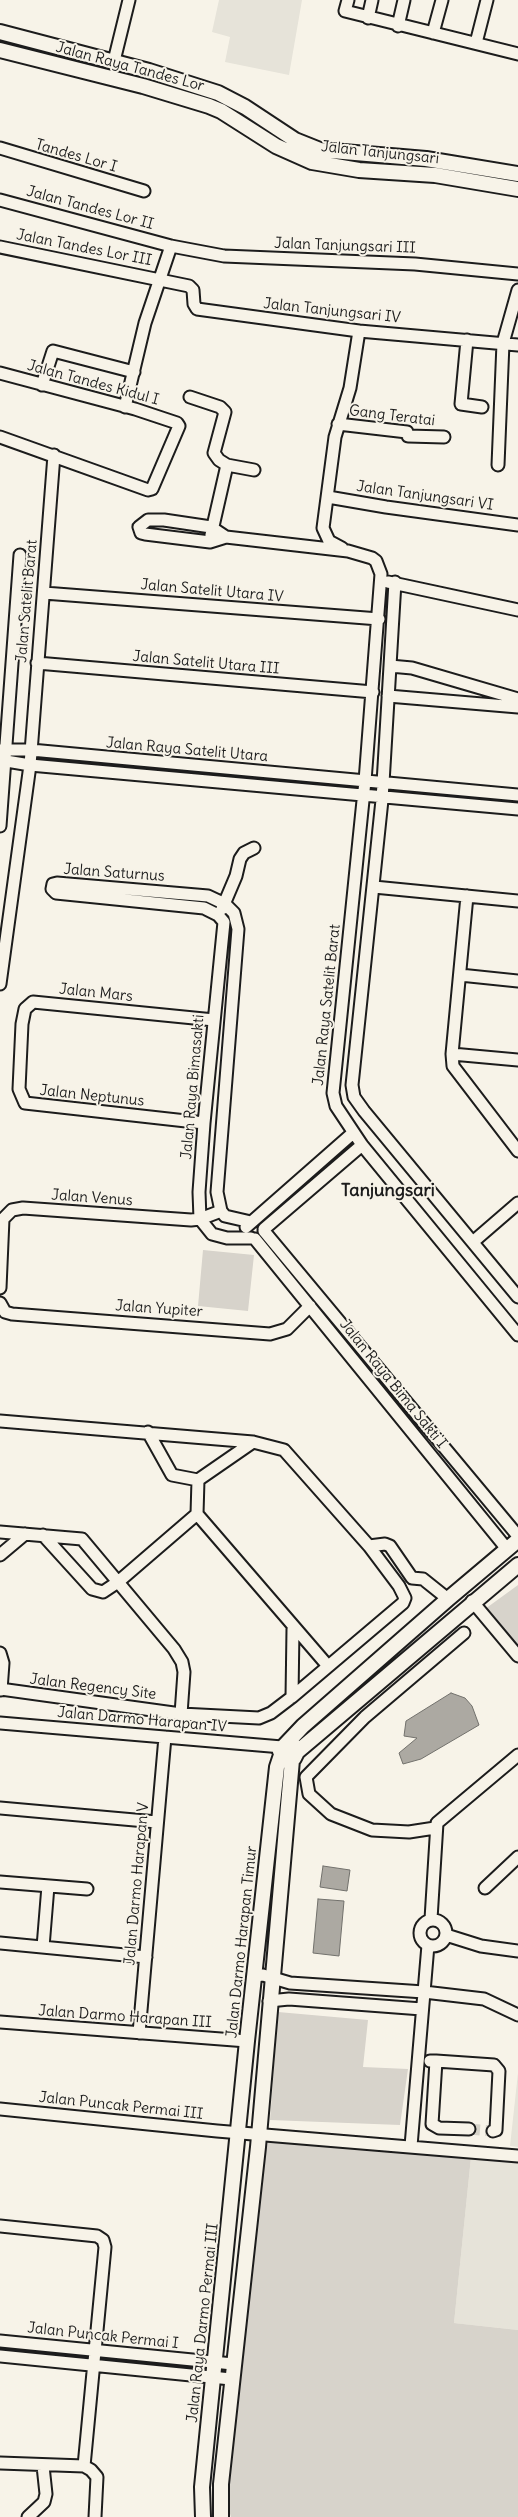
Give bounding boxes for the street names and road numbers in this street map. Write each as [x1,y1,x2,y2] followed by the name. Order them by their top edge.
[54,39,206,95] street label: Jalan Raya Tandes Lor
[33,136,119,176] street label: Tandes Lor I
[320,138,440,168] street label: Jalan Tanjungsari
[24,182,156,234] street label: Jalan Tandes Lor II
[15,226,153,270] street label: Jalan Tandes Lor III
[274,235,416,257] street label: Jalan Tanjungsari III
[262,295,402,327] street label: Jalan Tanjungsari IV
[25,357,161,409] street label: Jalan Tandes Kidul I
[348,402,436,430] street label: Gang Teratai
[355,477,495,515] street label: Jalan Tanjungsari VI
[13,539,41,663] street label: Jalan Satelit Barat
[140,576,284,606] street label: Jalan Satelit Utara IV
[132,648,280,678] street label: Jalan Satelit Utara III
[105,734,269,766] street label: Jalan Raya Satelit Utara
[63,860,165,886] street label: Jalan Saturnus
[310,923,344,1087] street label: Jalan Raya Satelit Barat
[58,980,134,1006] street label: Jalan Mars
[178,1014,208,1160] street label: Jalan Raya Bimasakti
[39,1082,145,1110] street label: Jalan Neptunus
[51,1186,133,1210] street label: Jalan Venus
[115,1297,203,1321] street label: Jalan Yupiter
[336,1316,450,1452] street label: Jalan Raya Bima Sakti I
[29,1670,157,1704] street label: Jalan Regency Site
[57,1704,227,1736] street label: Jalan Darmo Harapan IV
[121,1802,153,1966] street label: Jalan Darmo Harapan V
[223,1845,261,2039] street label: Jalan Darmo Harapan Timur
[38,2002,212,2032] street label: Jalan Darmo Harapan III
[38,2088,204,2124] street label: Jalan Puncak Permai III
[184,2222,222,2424] street label: Jalan Raya Darmo Permai III
[27,2319,179,2353] street label: Jalan Puncak Permai I

